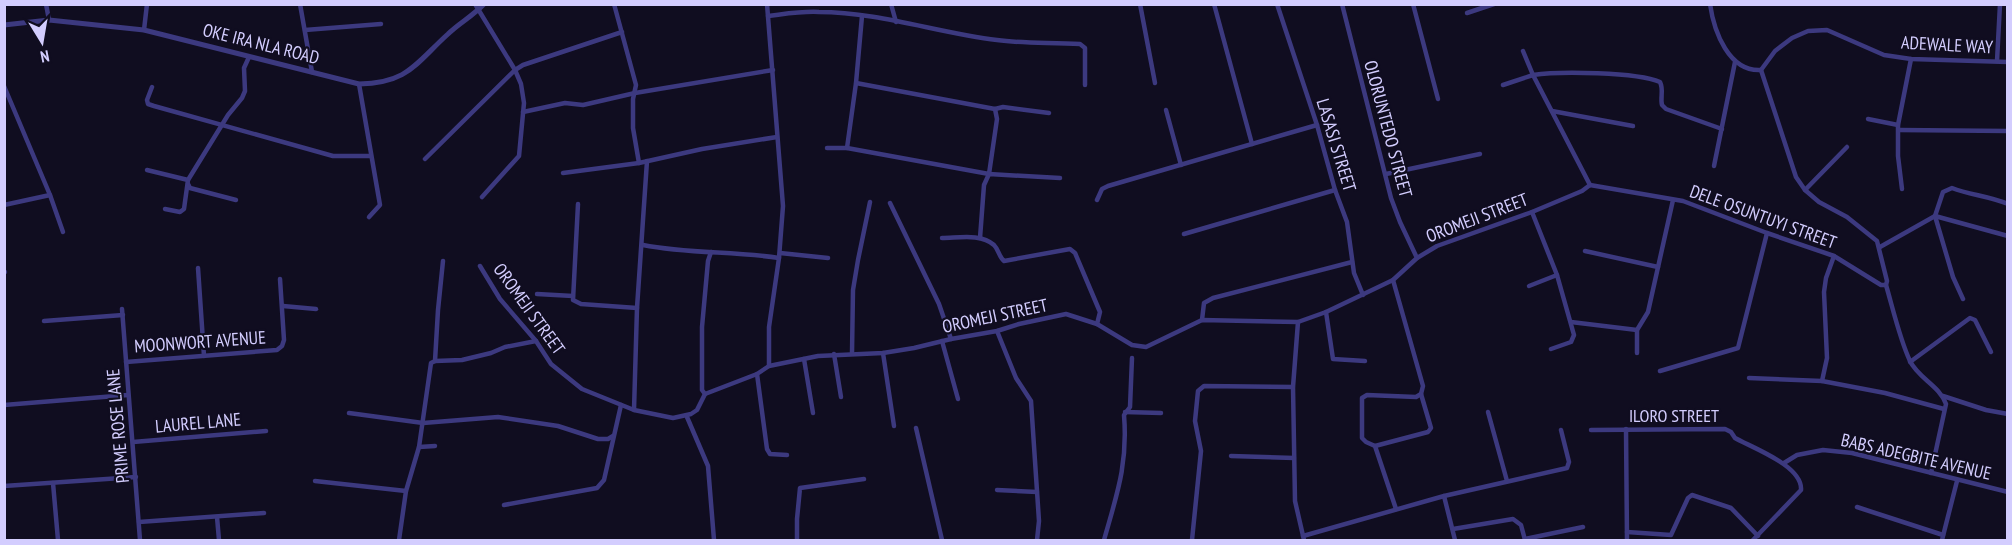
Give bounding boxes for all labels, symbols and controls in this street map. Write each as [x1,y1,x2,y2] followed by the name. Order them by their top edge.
[12,12,72,72] north arrow
[201,18,322,69] street label: OKE IRA NLA ROAD
[1901,31,1994,58] street label: ADEWALE WAY
[39,46,51,67] text: N
[1359,58,1418,200] street label: OLORUNTEDO STREET
[1311,96,1361,194] street label: LASASI STREET
[1687,179,1840,254] street label: DELE OSUNTUYI STREET
[1423,188,1531,248] street label: OROMEJI STREET
[489,259,570,359] street label: OROMEJI STREET
[940,293,1050,338] street label: OROMEJI STREET
[133,325,267,358] street label: MOONWORT AVENUE
[101,368,134,484] street label: PRIME ROSE LANE
[1629,404,1719,427] street label: ILORO STREET
[154,407,242,438] street label: LAUREL LANE
[1839,428,1993,485] street label: BABS ADEGBITE AVENUE

